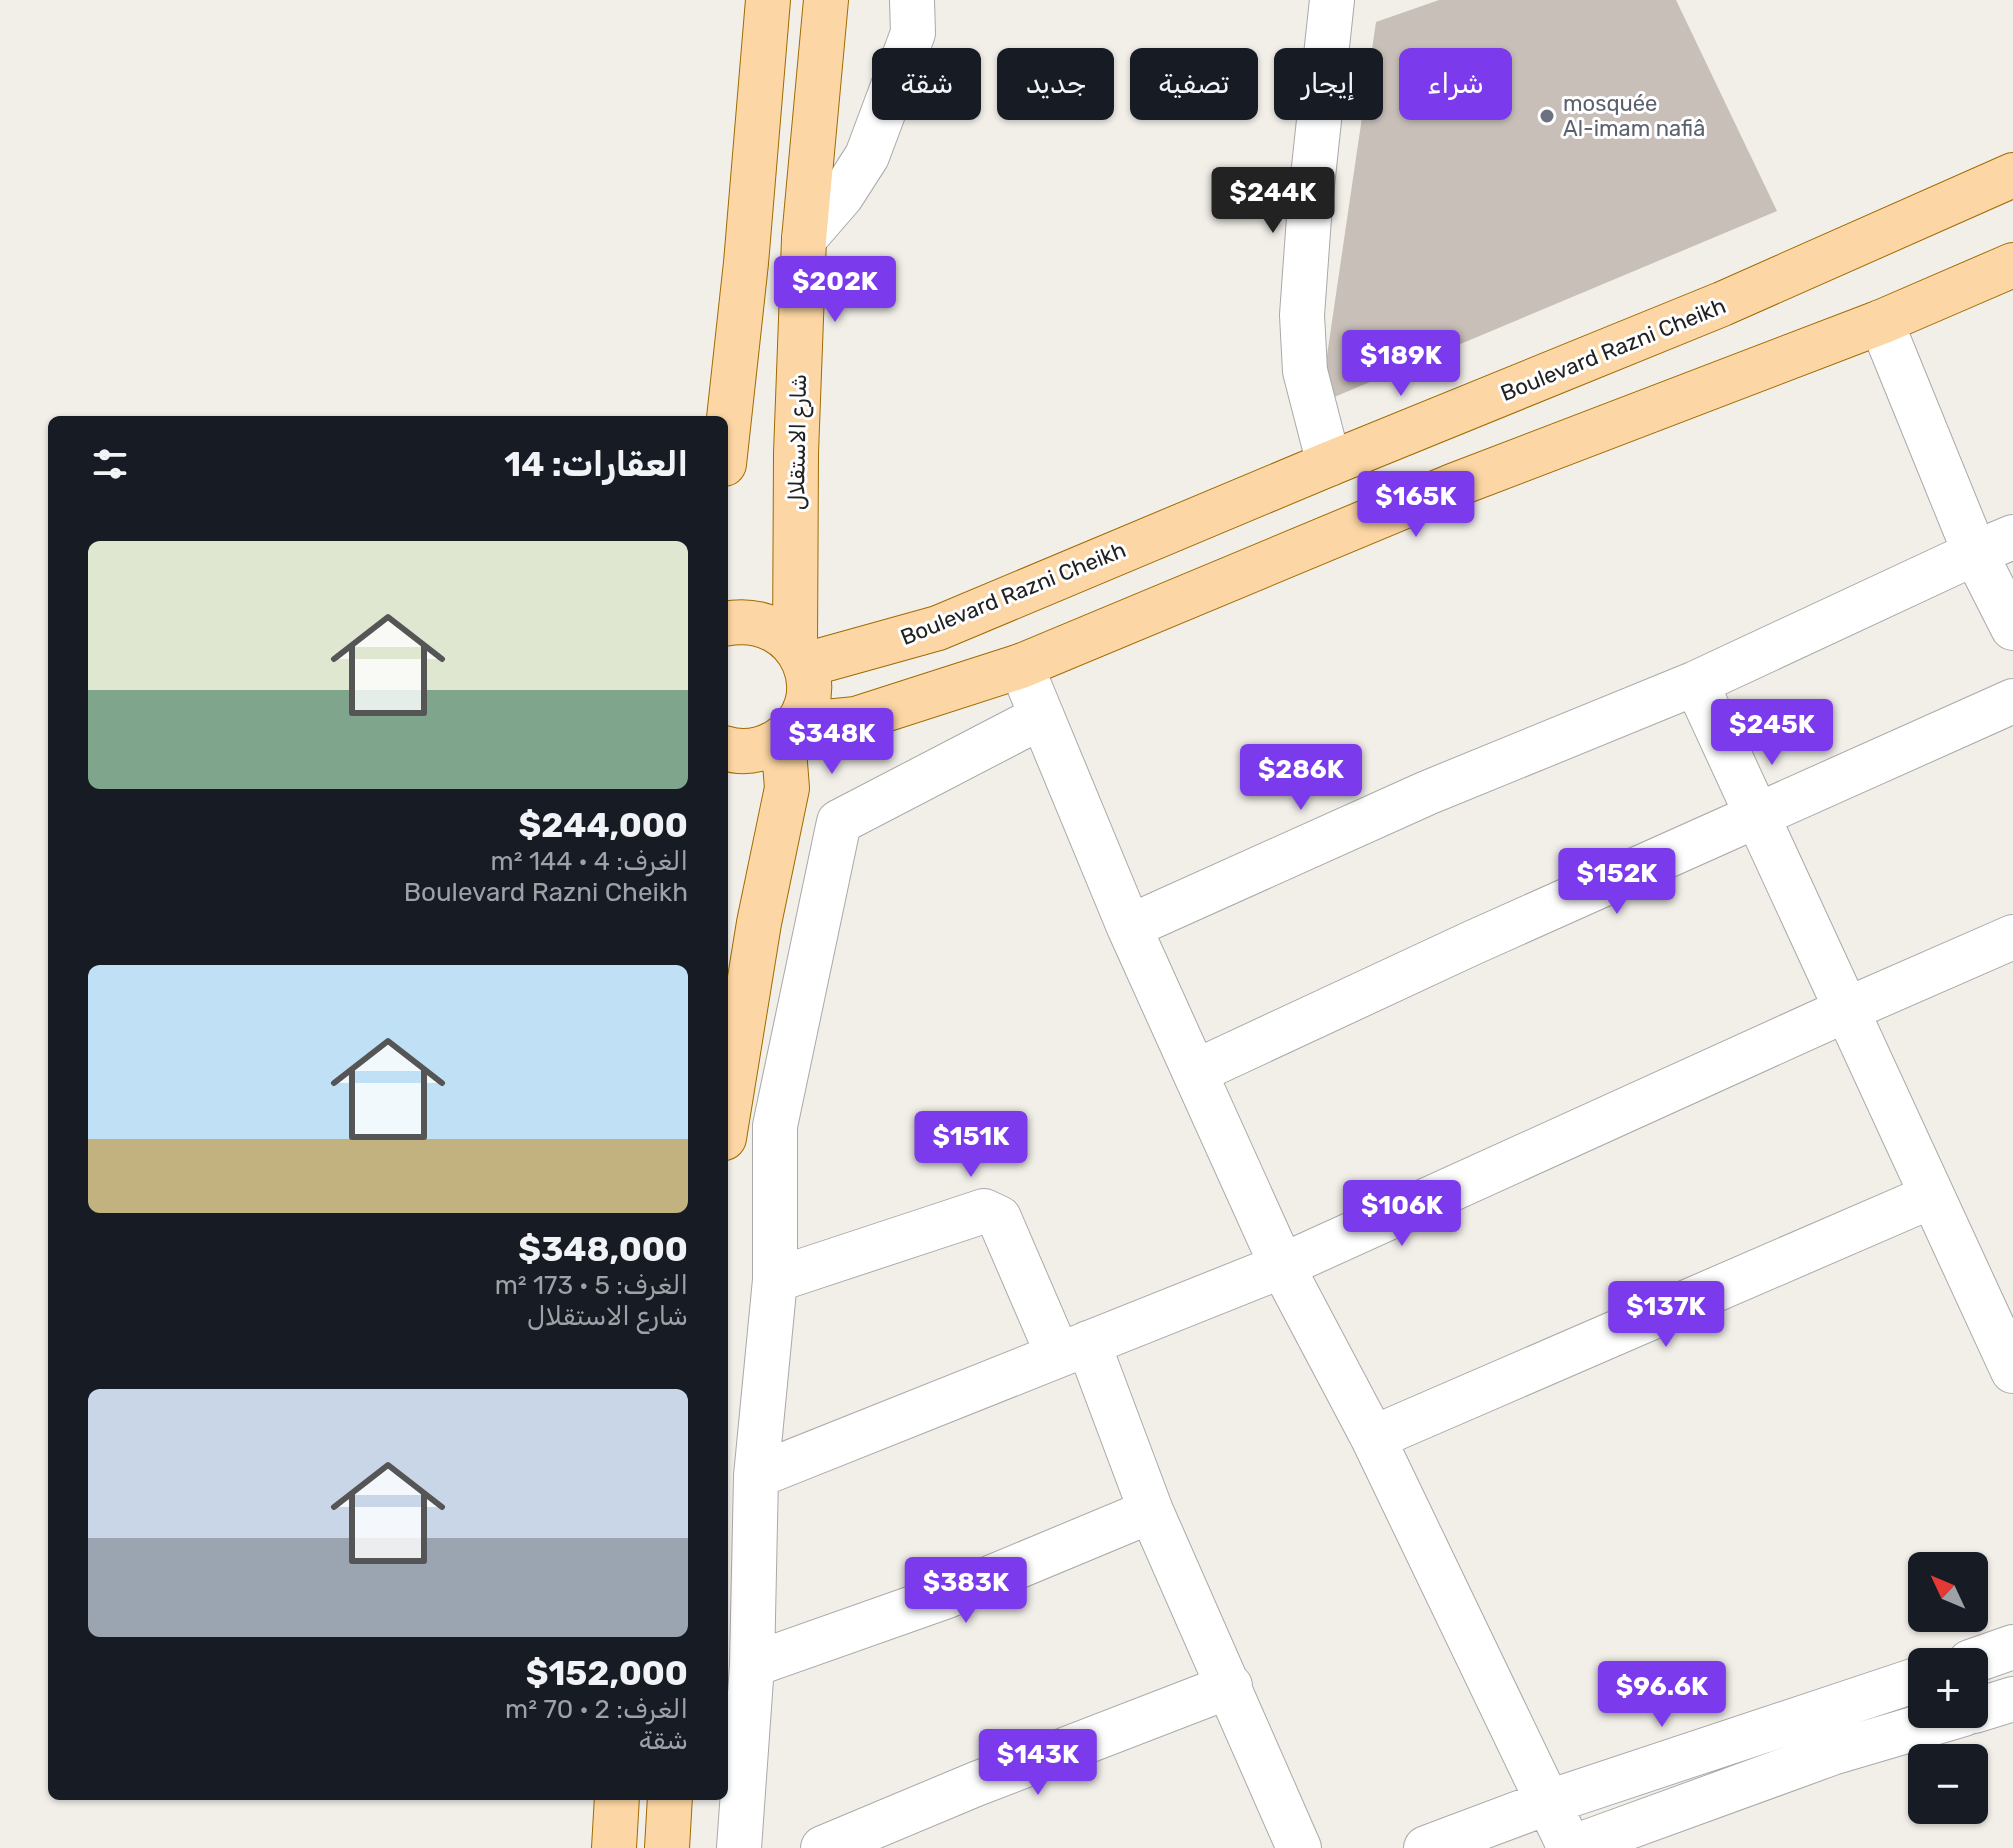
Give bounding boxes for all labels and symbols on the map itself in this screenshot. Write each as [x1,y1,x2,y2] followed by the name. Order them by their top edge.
[1563,90,1705,142] place label: mosquée Al-imam nafiâ
[1538,107,1556,125] marker: mosquée Al-imam nafiâ
[1217,167,1329,235] pin: $244K
[779,256,891,324] pin: $202K
[1497,292,1730,407] street label: Boulevard Razni Cheikh
[1345,330,1457,398] pin: $189K
[783,374,814,510] street label: شارع الاستقلال
[1360,471,1472,539] pin: $165K
[897,536,1130,651] street label: Boulevard Razni Cheikh
[1716,699,1828,767] pin: $245K
[776,708,888,776] pin: $348K
[1245,744,1357,812] pin: $286K
[1561,848,1673,916] pin: $152K
[915,1111,1027,1179] pin: $151K
[1346,1180,1458,1248] pin: $106K
[1610,1281,1722,1349] pin: $137K
[1908,1552,1988,1632] north arrow
[910,1557,1022,1625] pin: $383K
[1597,1661,1727,1729] pin: $96.6K
[982,1729,1094,1797] pin: $143K

